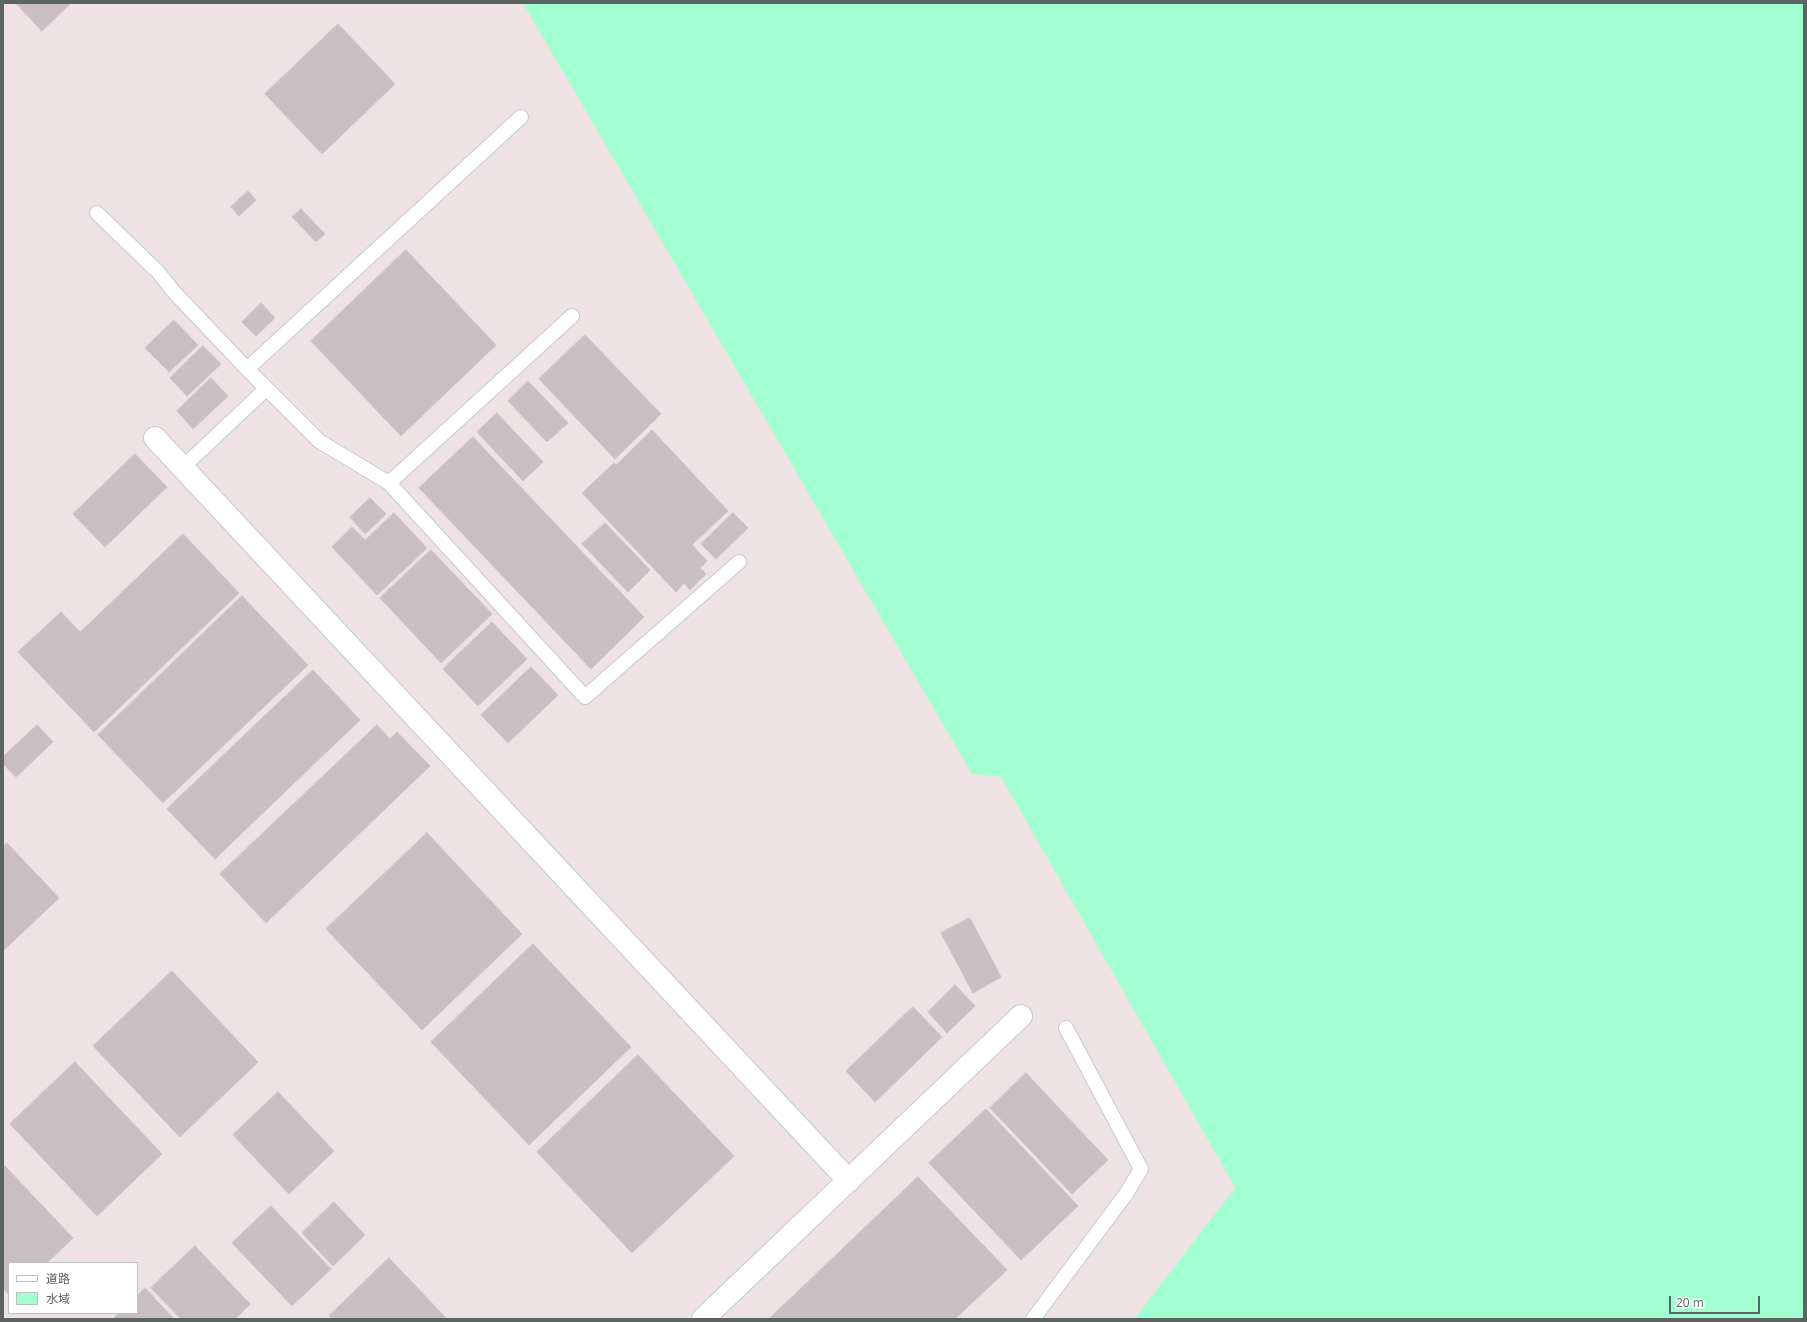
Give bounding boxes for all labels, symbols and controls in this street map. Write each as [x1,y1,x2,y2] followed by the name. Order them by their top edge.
[8,1262,138,1314] legend
[46,1270,70,1287] text: 道路
[1671,1288,1762,1314] scale bar
[46,1290,70,1307] text: 水域
[1676,1294,1704,1311] text: 20 m

